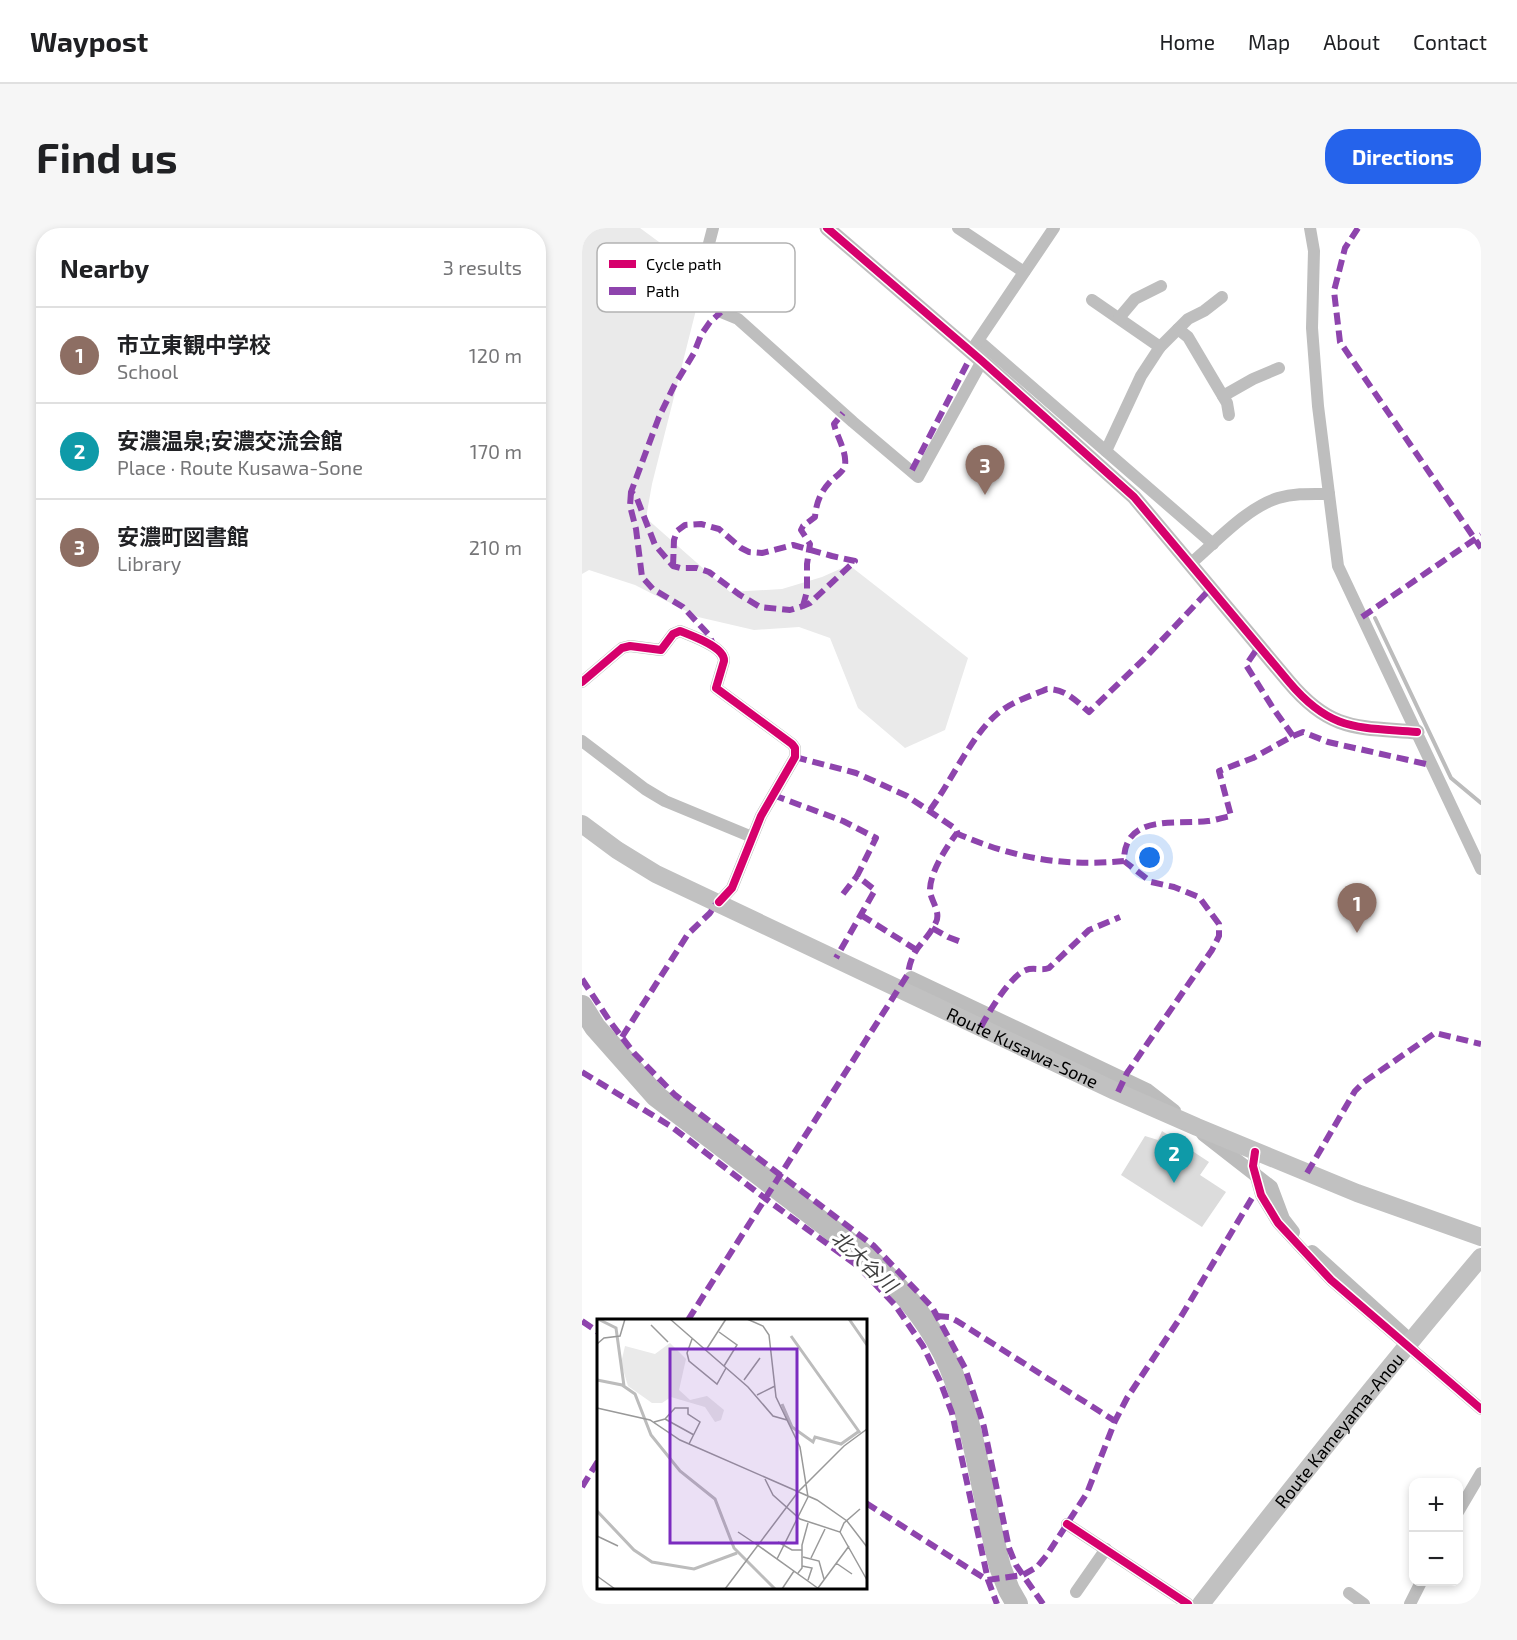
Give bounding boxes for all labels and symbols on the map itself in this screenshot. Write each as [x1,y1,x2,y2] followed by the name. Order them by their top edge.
[597,243,795,312] legend
[646,254,722,273] text: Cycle path
[646,281,680,300] text: Path
[966,446,1004,495] pin: 3
[1135,843,1164,872] your location
[1338,884,1376,933] pin: 1
[943,1002,1102,1093] street label: Route Kusawa-Sone
[1154,1134,1194,1183] pin: 2
[828,1225,904,1298] water label: 北大谷川
[597,1319,867,1589] inset map
[1270,1348,1408,1512] street label: Route Kameyama-Anou

